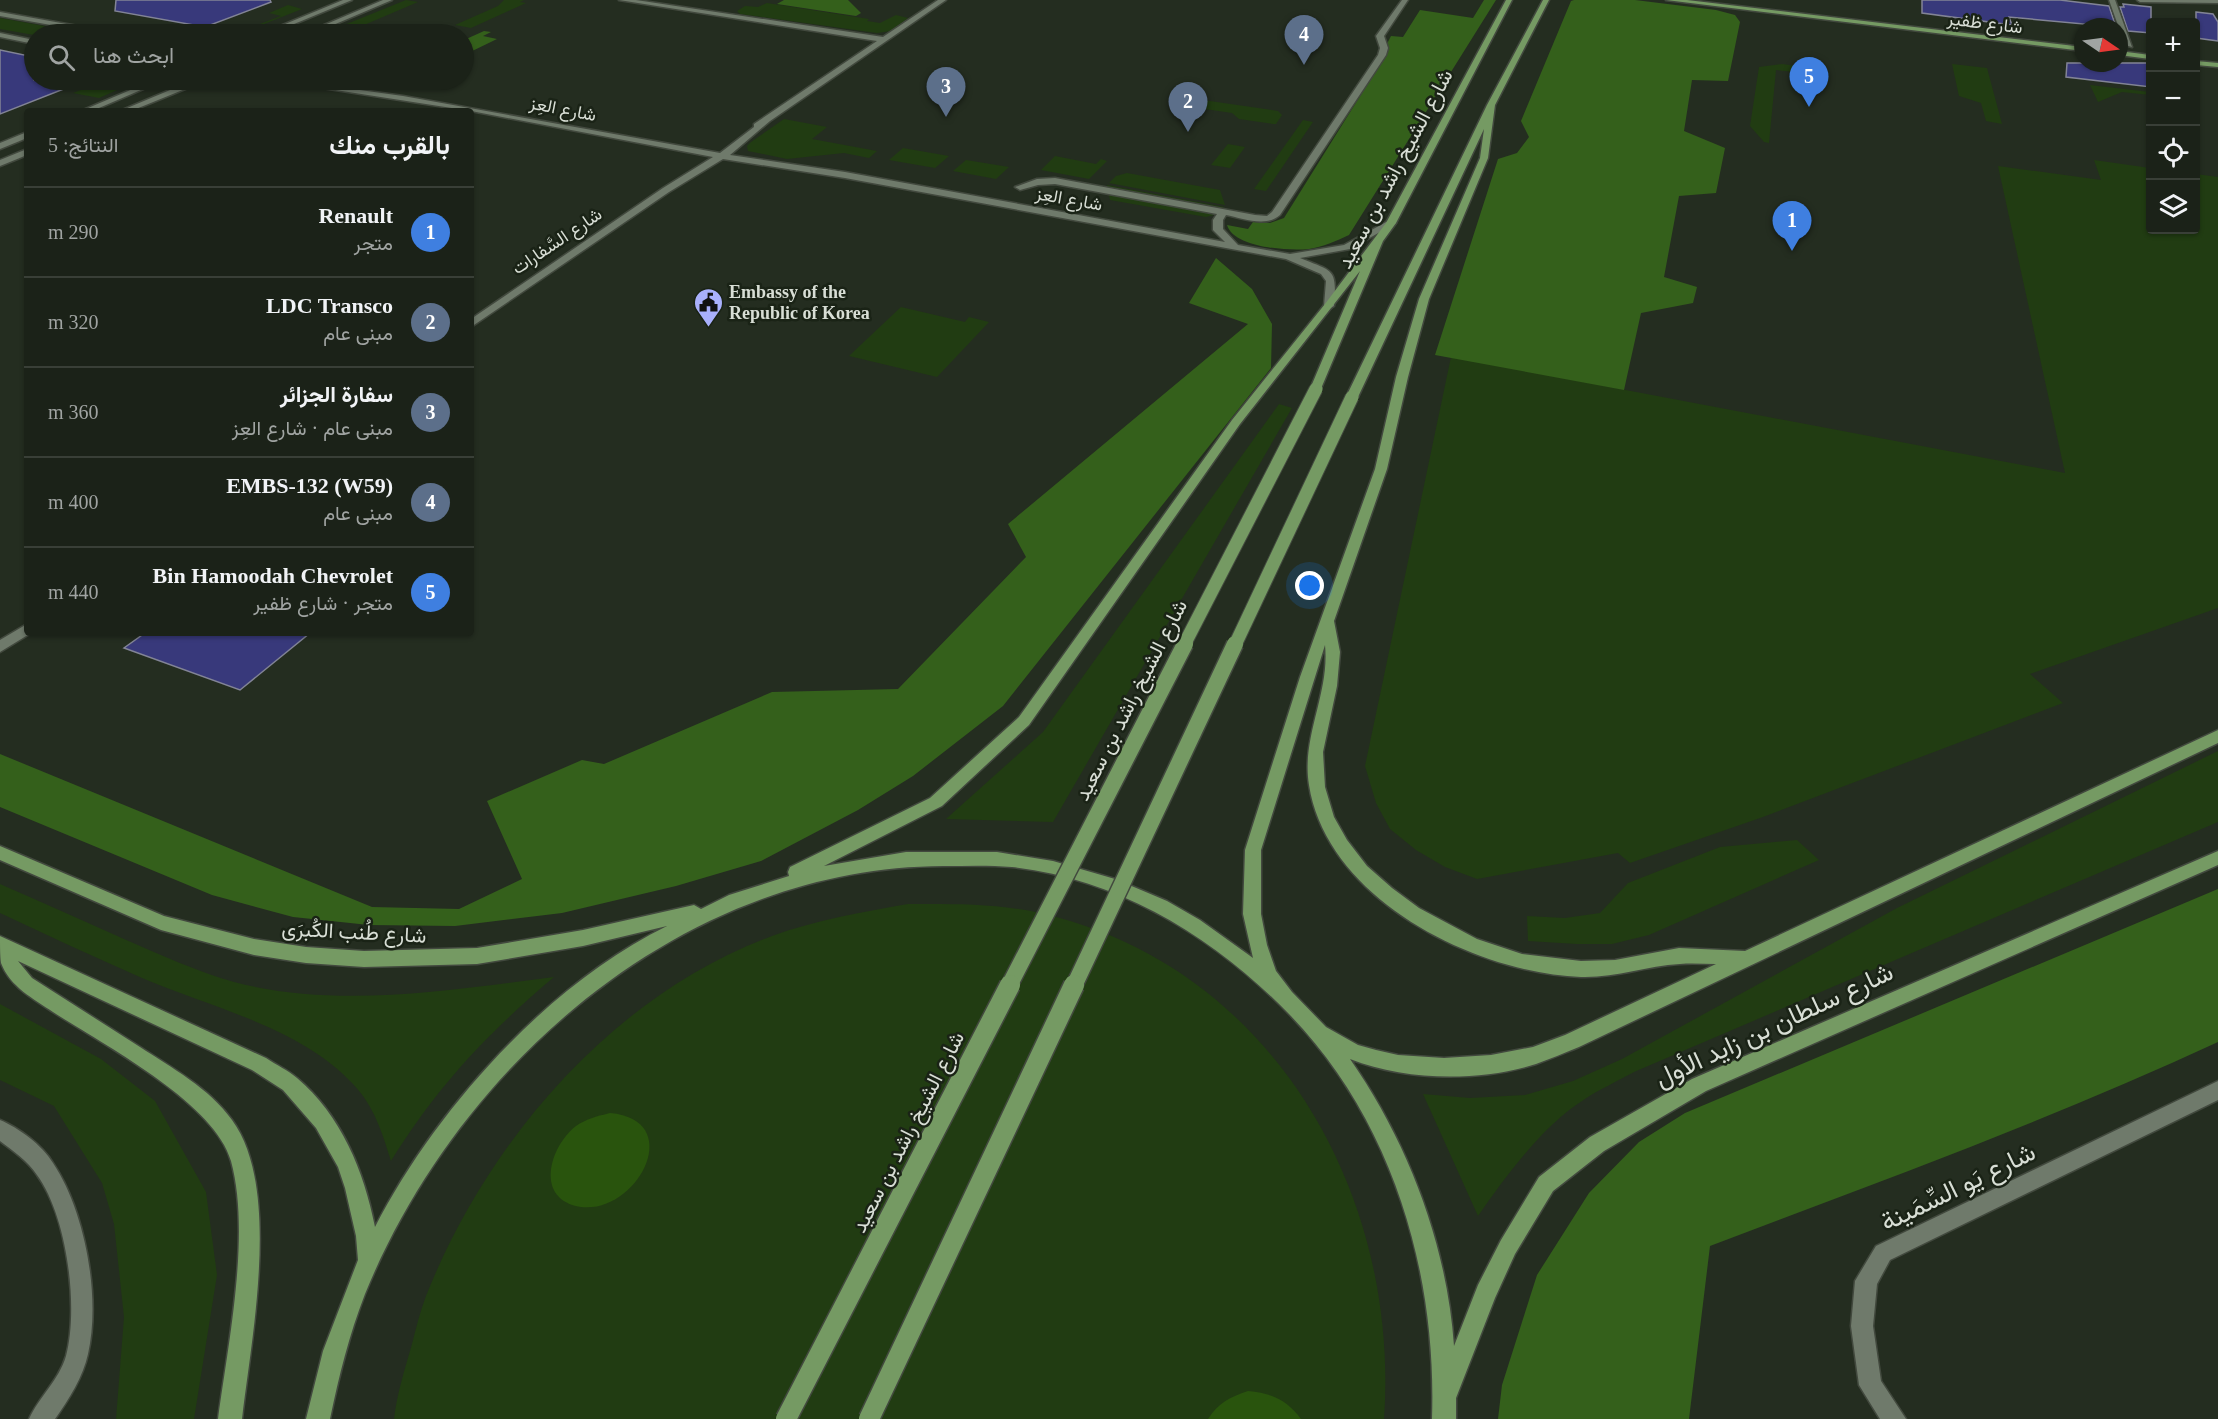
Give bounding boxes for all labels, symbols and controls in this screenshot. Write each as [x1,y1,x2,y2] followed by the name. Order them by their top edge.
[1945,8,2024,40] street label: شارع ظفير
[1284,16,1324,65] pin: 4
[2074,18,2128,72] north arrow
[2146,18,2200,234] map controls
[2146,18,2200,72] button: +
[24,24,474,90] search box
[45,41,78,74] icon: search
[93,43,174,68] text: ابحث هنا
[1790,57,1828,107] pin: 5
[1332,65,1460,274] street label: شارع الشيخ راشد بن سعيد
[926,68,966,117] pin: 3
[2146,72,2200,126] button: −
[1168,82,1208,132] pin: 2
[527,93,598,127] street label: شارع العِز
[2146,126,2200,180] button: locate
[329,131,450,160] text: بالقرب منك
[48,134,118,156] text: النتائج: 5
[2146,180,2200,234] button: layers
[1033,183,1104,217] street label: شارع العِز
[1772,202,1812,251] pin: 1
[318,203,393,228] text: Renault
[508,204,607,280] street label: شارع السَّفارات
[48,221,99,243] text: 290 m
[426,221,436,243] text: 1
[354,232,393,254] text: متجر
[729,282,870,323] place label: Embassy of the Republic of Korea
[692,286,724,328] public building icon: Embassy of the Republic of Korea
[266,293,393,318] text: LDC Transco
[48,311,99,333] text: 320 m
[426,311,436,333] text: 2
[323,322,393,344] text: مبنى عام
[280,382,393,407] text: سفارة الجزائر
[48,401,99,423] text: 360 m
[426,401,436,423] text: 3
[232,417,393,439] text: مبنى عام · شارع العِز
[226,473,393,498] text: EMBS-132 (W59)
[48,491,99,513] text: 400 m
[426,491,436,513] text: 4
[323,502,393,524] text: مبنى عام
[153,563,393,588] text: Bin Hamoodah Chevrolet
[1295,571,1324,600] your location
[48,581,99,603] text: 440 m
[426,581,436,603] text: 5
[253,592,393,614] text: متجر · شارع ظفير
[1070,596,1194,805] street label: شارع الشيخ راشد بن سعيد
[281,914,427,950] street label: شارع طُنب الكُبرَى
[1650,956,1899,1096] street label: شارع سلطان بن زايد الأول
[847,1028,971,1237] street label: شارع الشيخ راشد بن سعيد
[1876,1137,2041,1240] street label: شارع يَو السِّمَينة

